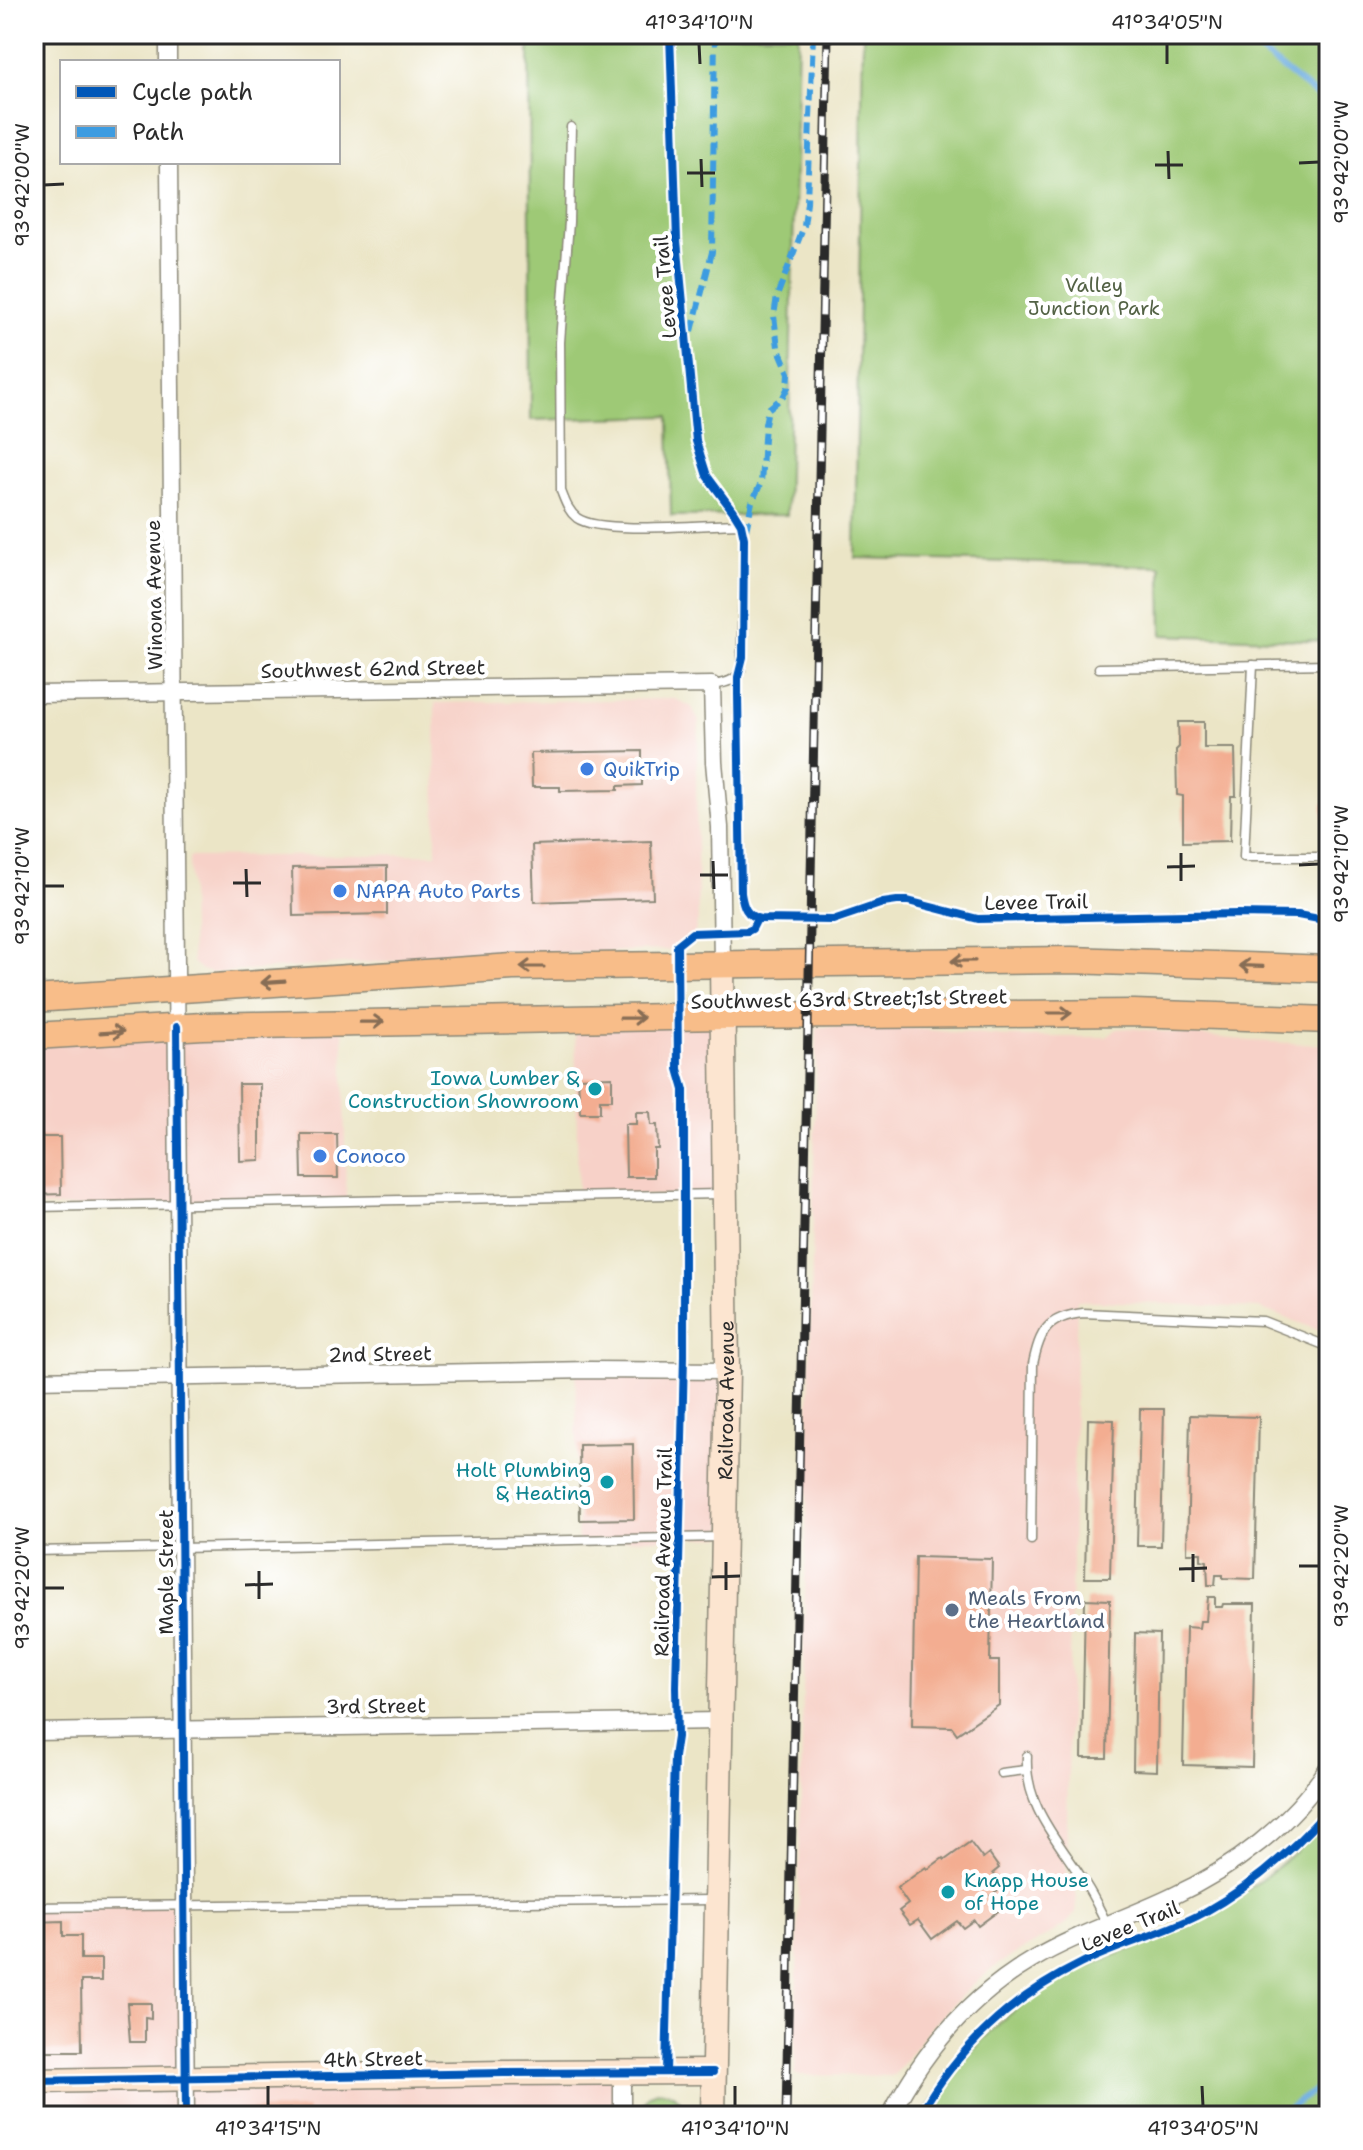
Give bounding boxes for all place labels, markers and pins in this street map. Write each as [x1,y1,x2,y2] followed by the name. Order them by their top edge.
[603,756,680,782] place label: QuikTrip
[578,760,596,778] marker: QuikTrip
[356,878,521,904] place label: NAPA Auto Parts
[331,882,349,900] marker: NAPA Auto Parts
[348,1065,580,1114] place label: Iowa Lumber & Construction Showroom
[586,1080,604,1098] marker: Iowa Lumber & Construction Showroom
[336,1143,406,1169] place label: Conoco
[311,1147,329,1165] marker: Conoco
[456,1457,591,1506] place label: Holt Plumbing & Heating
[598,1473,616,1491] marker: Holt Plumbing & Heating
[968,1585,1105,1634] place label: Meals From the Heartland
[943,1601,961,1619] marker: Meals From the Heartland
[964,1867,1089,1916] place label: Knapp House of Hope
[939,1883,957,1901] marker: Knapp House of Hope

